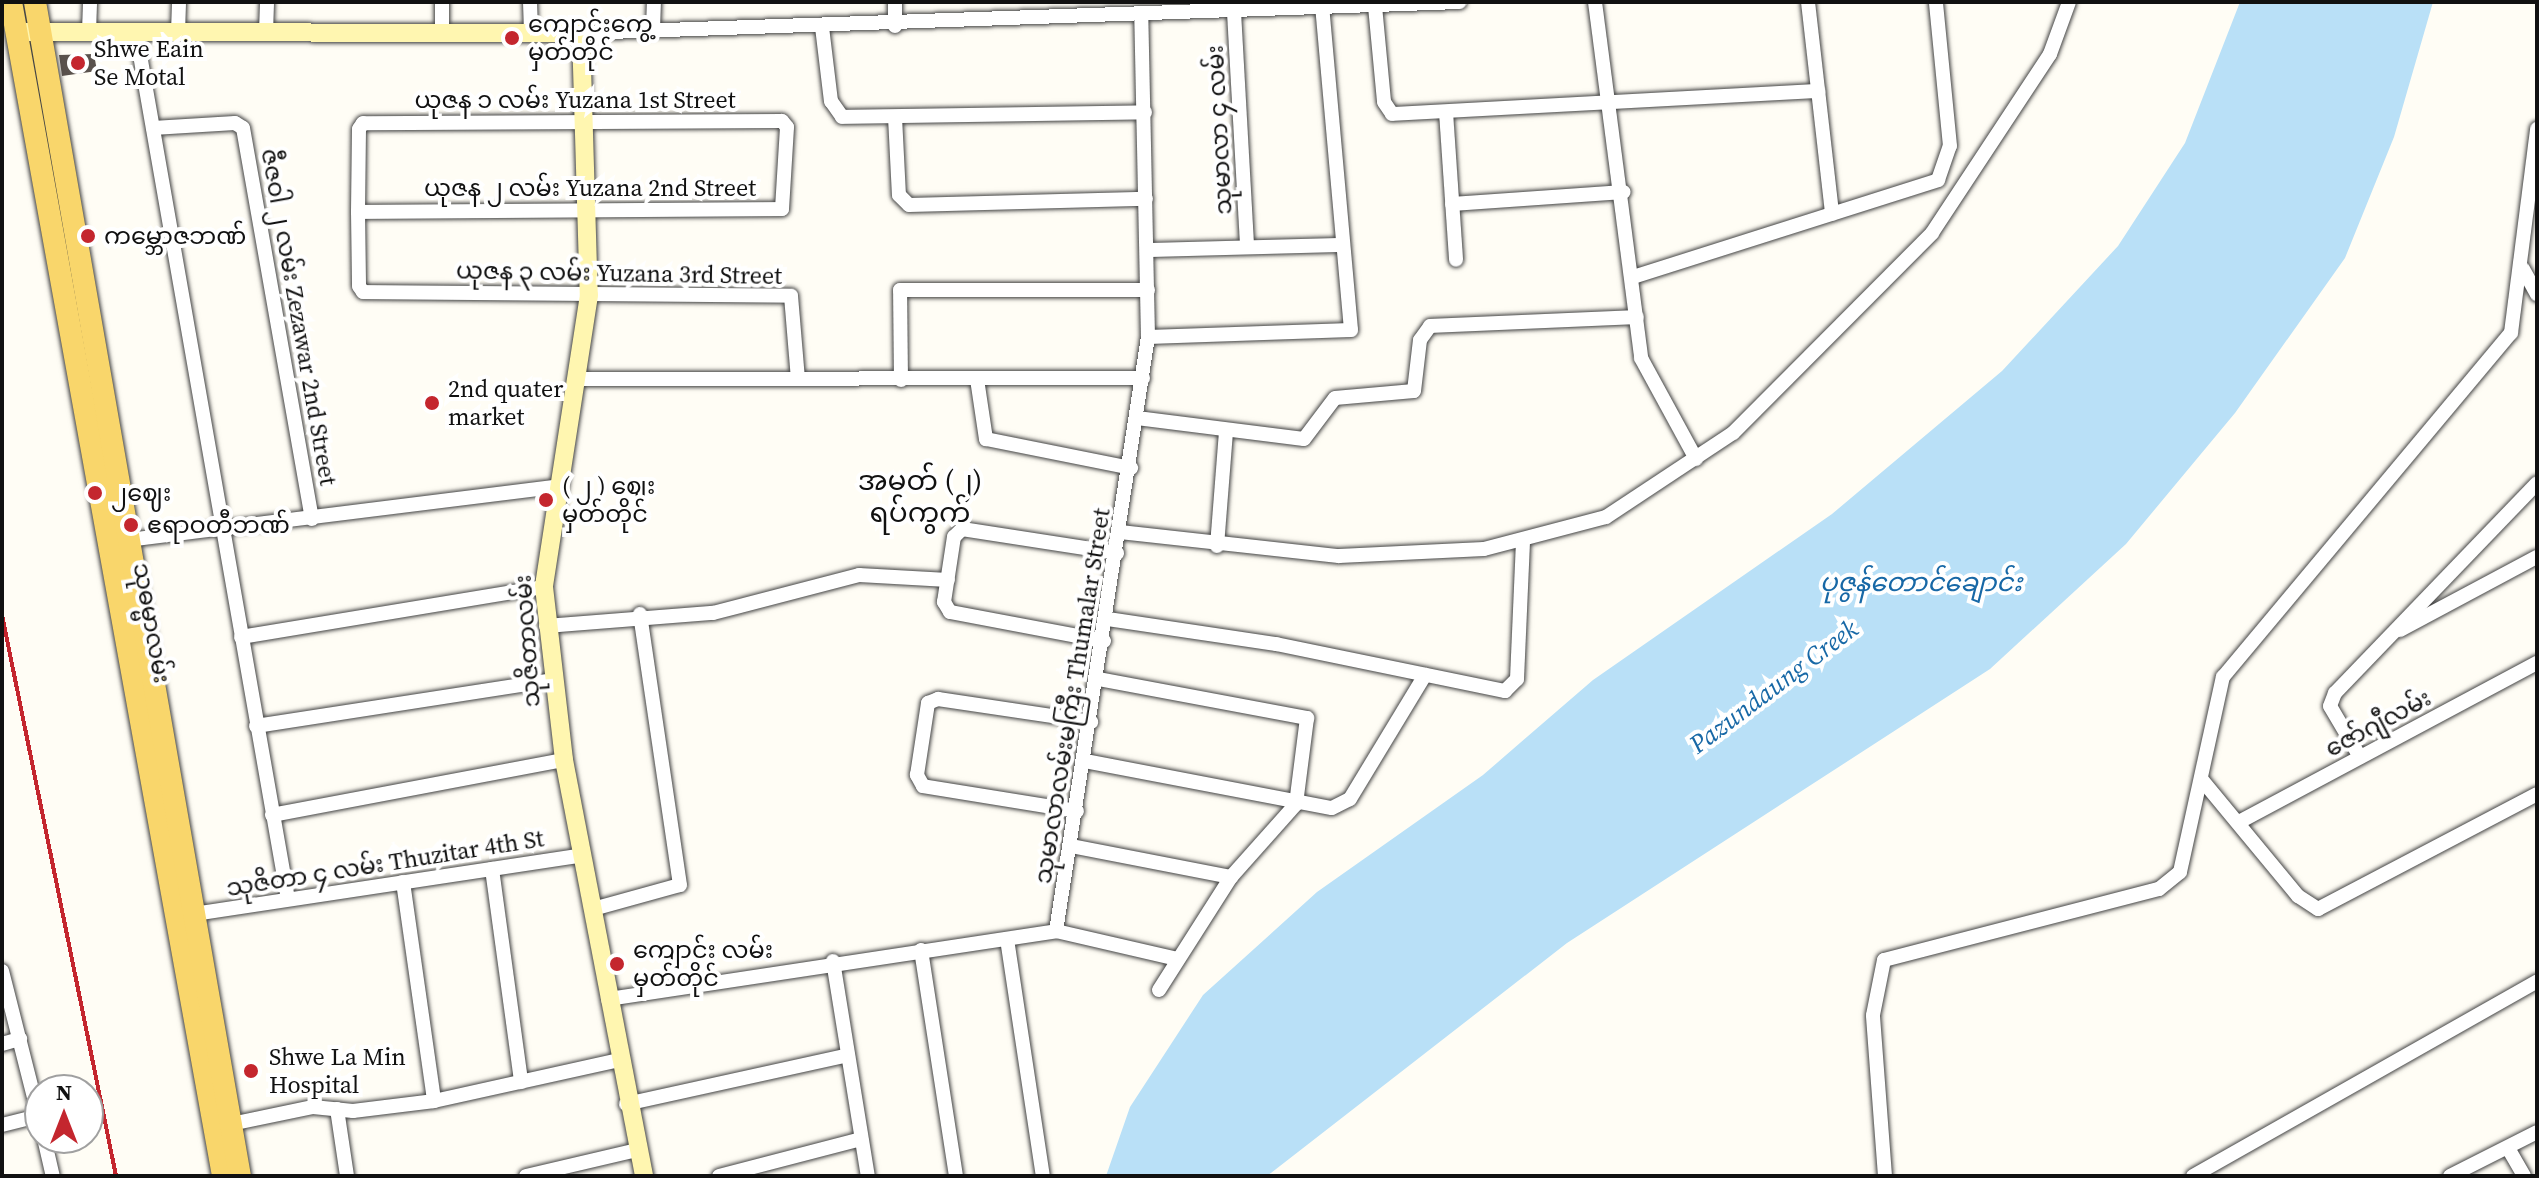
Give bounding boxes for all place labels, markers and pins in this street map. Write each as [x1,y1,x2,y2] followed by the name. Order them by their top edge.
[528,10,653,66] place label: ကျောင်းကွေ့ မှတ်တိုင်
[503,29,521,47] marker: ကျောင်းကွေ့ မှတ်တိုင်
[94,35,204,91] place label: Shwe Eain Se Motal
[69,54,87,72] marker: Shwe Eain Se Motal
[104,222,246,250] place label: ကမ္ဘောဇဘဏ်
[79,227,97,245] marker: ကမ္ဘောဇဘဏ်
[448,375,564,431] place label: 2nd quater market
[423,394,441,412] marker: 2nd quater market
[562,472,655,528] place label: ( ၂ ) ဈေး မှတ်တိုင်
[111,479,171,507] place label: ၂ဈေး
[86,484,104,502] marker: ၂ဈေး
[537,491,555,509] marker: ( ၂ ) ဈေး မှတ်တိုင်
[147,511,290,539] place label: ဧရာဝတီဘဏ်
[122,516,140,534] marker: ဧရာဝတီဘဏ်
[633,936,773,992] place label: ကျောင်း လမ်း မှတ်တိုင်
[608,955,626,973] marker: ကျောင်း လမ်း မှတ်တိုင်
[269,1043,406,1099] place label: Shwe La Min Hospital
[240,1060,262,1082] marker: Shwe La Min Hospital

